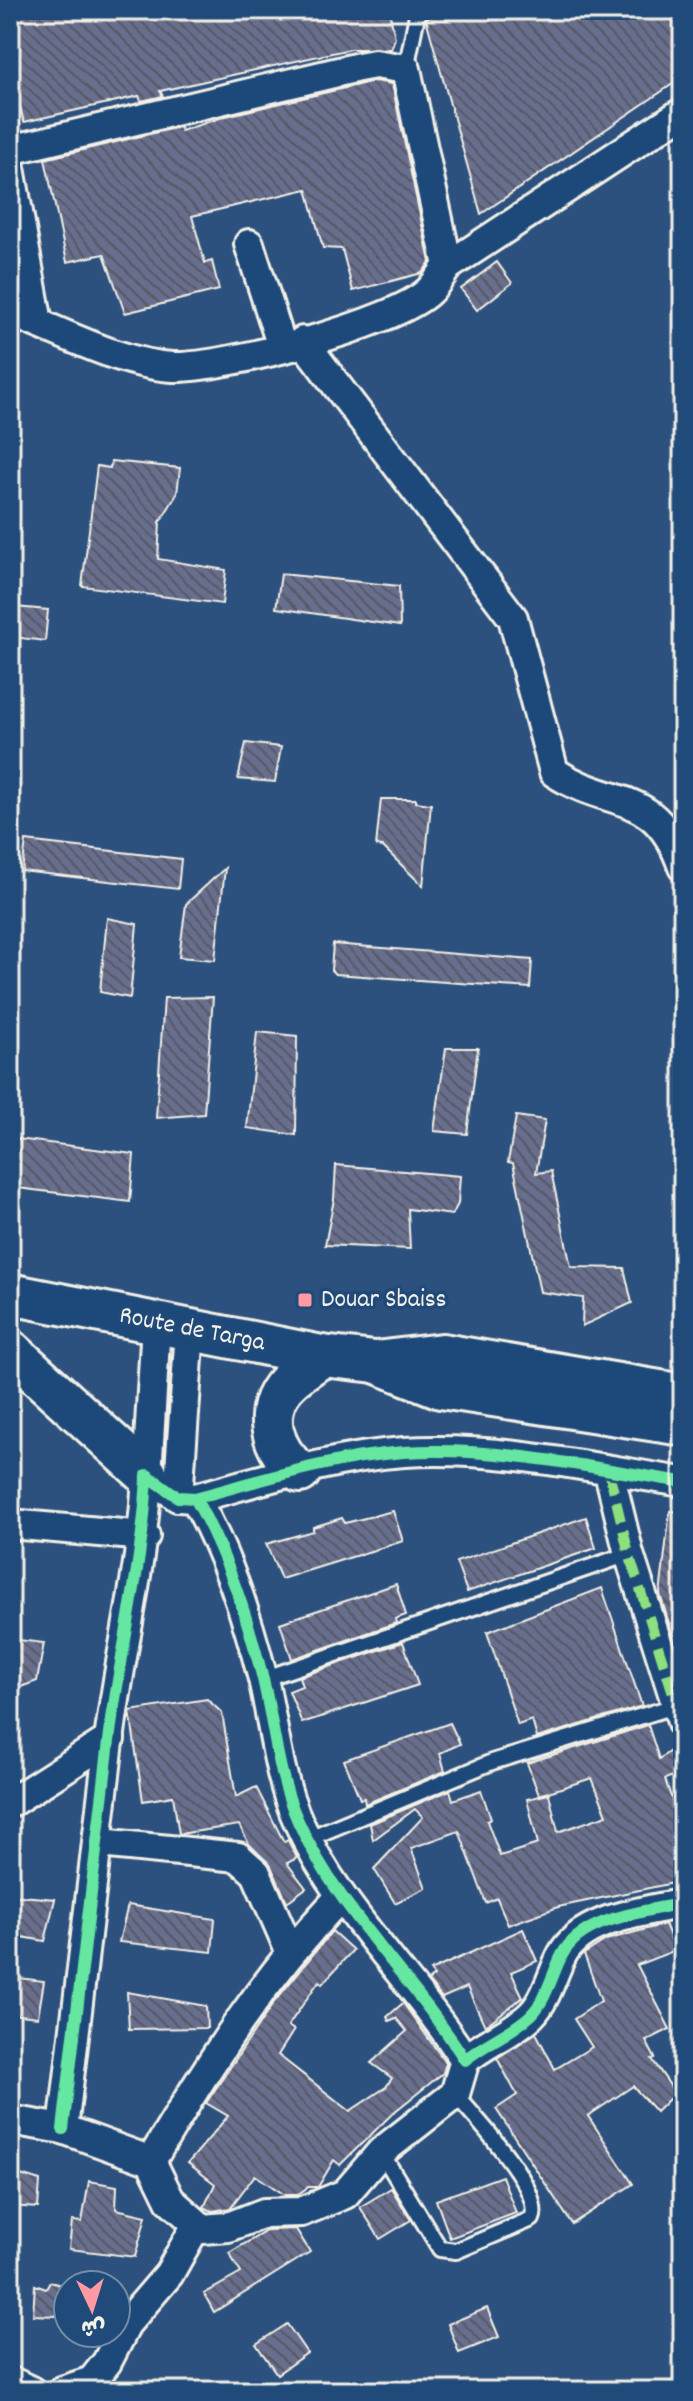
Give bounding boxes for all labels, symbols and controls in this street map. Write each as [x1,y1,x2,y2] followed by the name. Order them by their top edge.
[321,1282,447,1319] place label: Douar Sbaiss
[296,1291,314,1309] marker: Douar Sbaiss
[116,1298,269,1362] street label: Route de Targa
[52,2269,132,2349] north arrow
[80,2309,106,2342] text: ش

